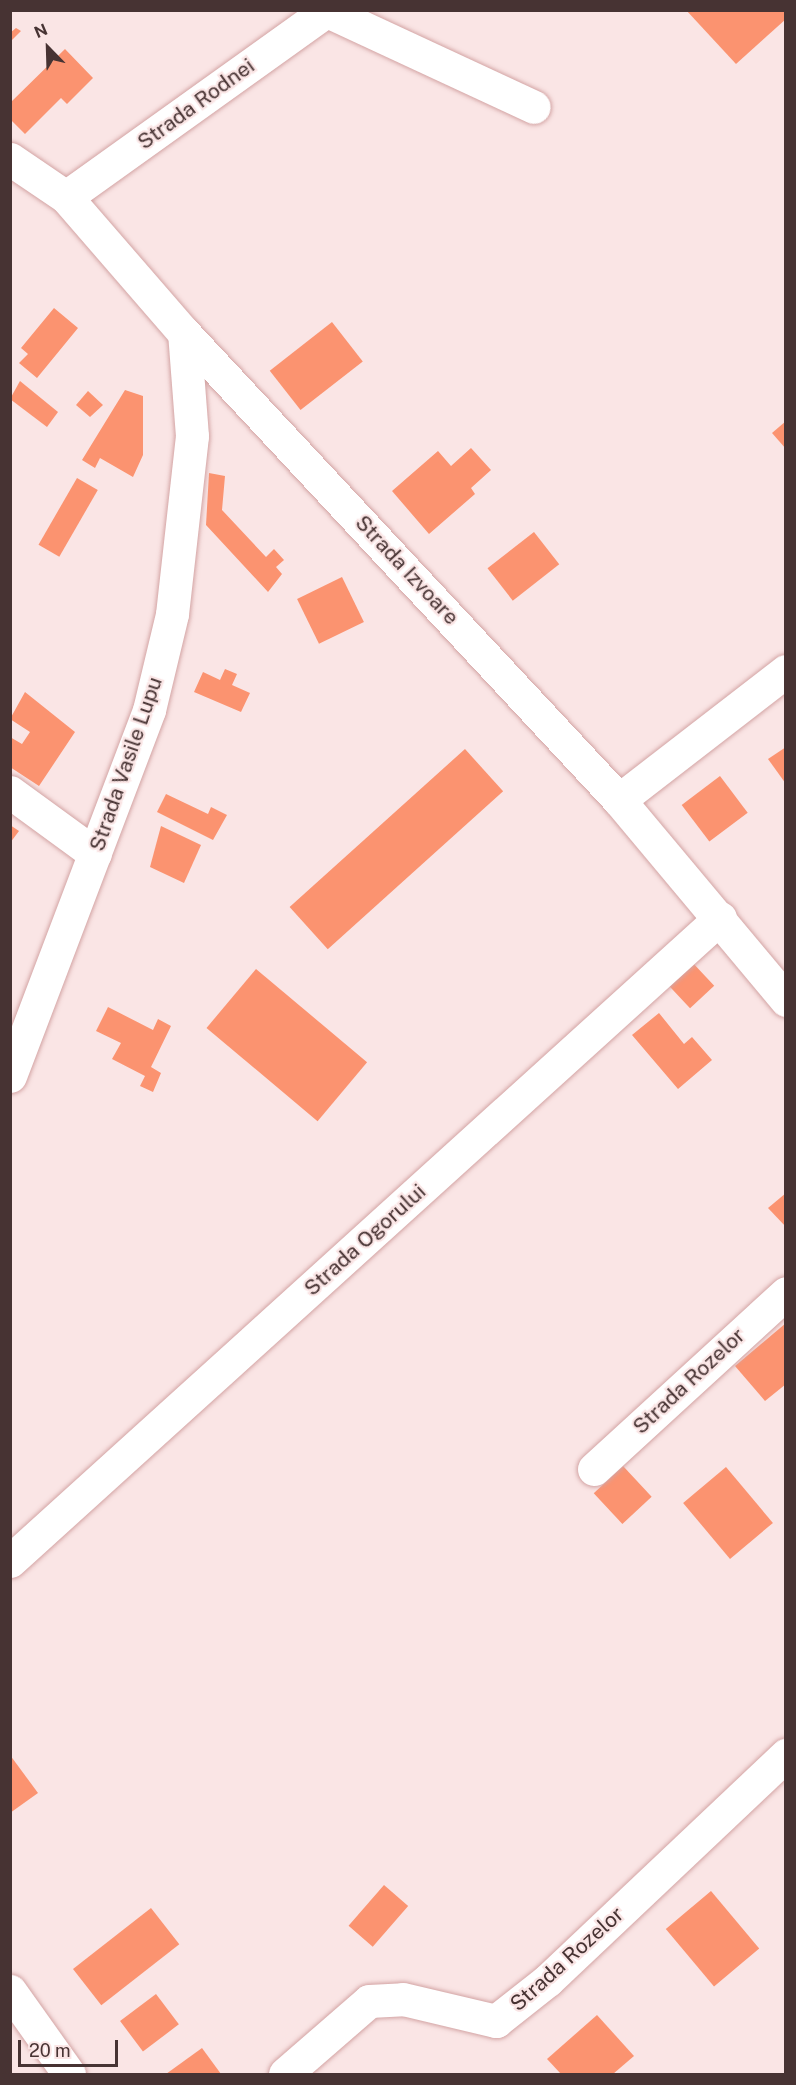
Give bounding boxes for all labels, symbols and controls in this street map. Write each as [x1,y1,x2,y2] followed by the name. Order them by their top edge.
[18,18,78,78] north arrow
[31,20,50,42] text: N
[133,53,259,155] street label: Strada Rodnei
[350,510,464,630] street label: Strada Izvoare
[84,673,168,855] street label: Strada Vasile Lupu
[299,1179,431,1301] street label: Strada Ogorului
[628,1323,750,1439] street label: Strada Rozelor
[505,1902,629,2016] street label: Strada Rozelor
[21,2028,122,2066] scale bar
[29,2040,71,2061] text: 20 m

